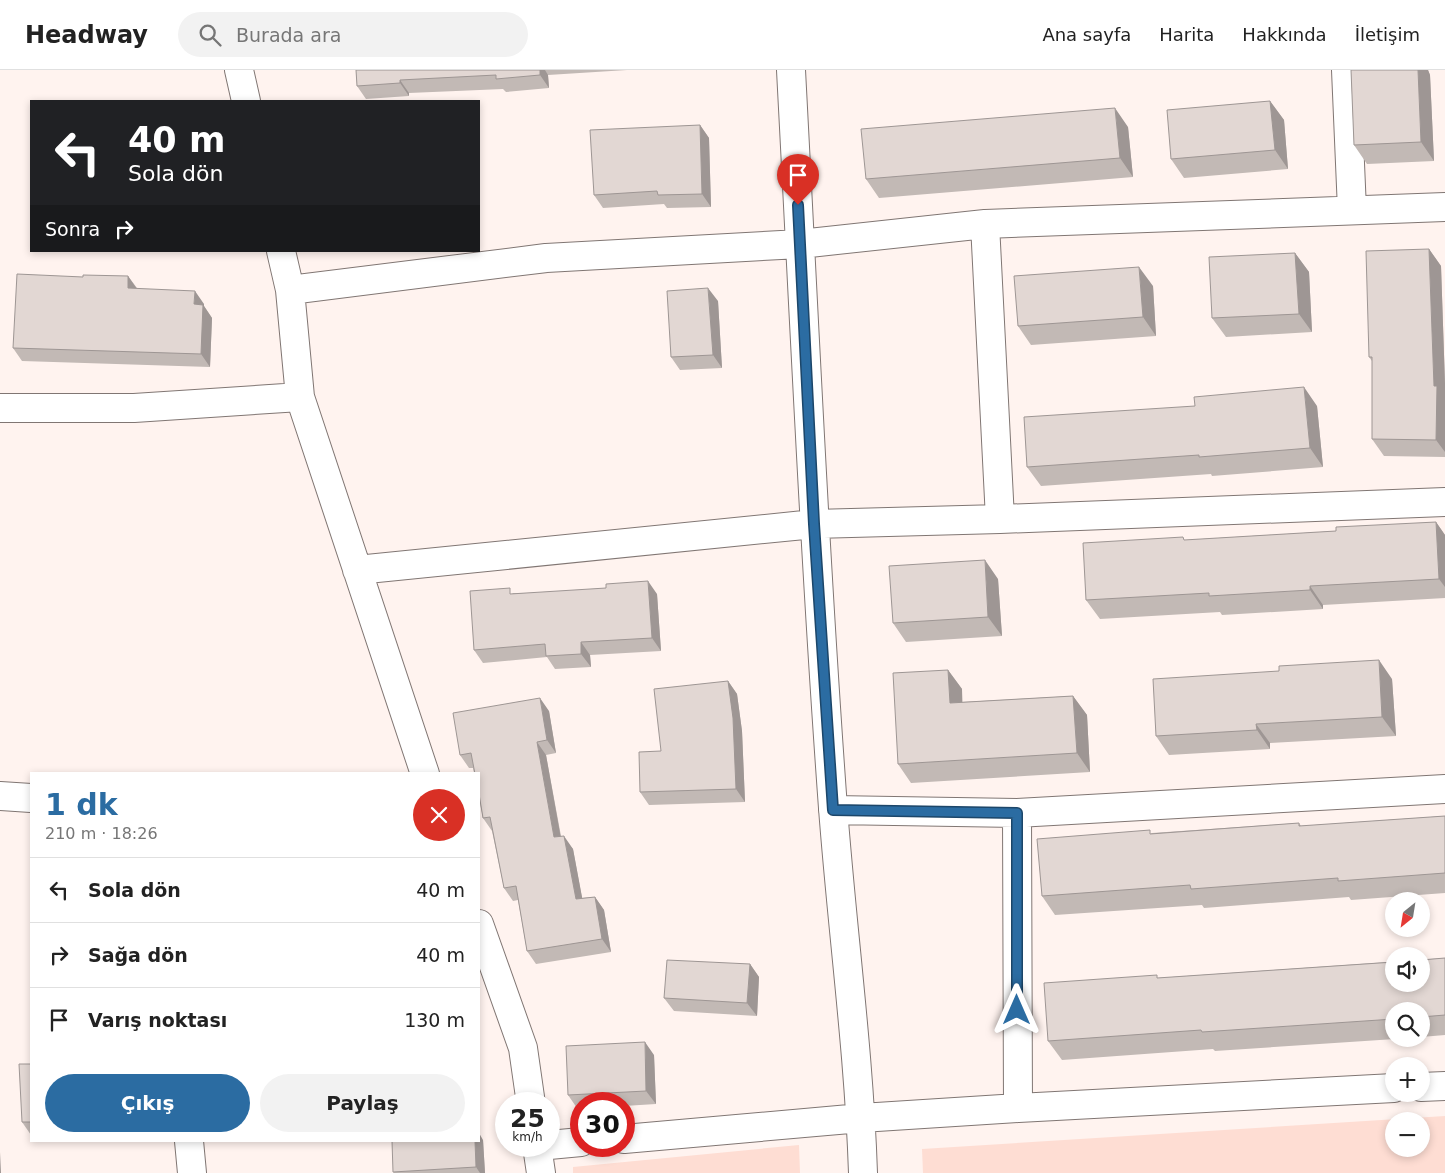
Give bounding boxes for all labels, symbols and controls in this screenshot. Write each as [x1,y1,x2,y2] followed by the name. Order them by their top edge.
[178,12,528,57] search box
[25,21,148,49] text: Headway
[196,21,224,49] icon: search
[236,24,341,46] text: Burada ara
[1042,24,1131,45] text: Ana sayfa
[1159,24,1214,45] text: Harita
[1242,24,1327,45] text: Hakkında
[1355,24,1420,45] text: İletişim
[45,120,110,185] icon: left
[128,120,225,160] text: 40 m
[777,154,819,205] pin
[128,161,223,186] text: Sola dön
[784,161,812,189] icon: arrive
[110,215,138,243] icon: right
[45,218,100,240] text: Sonra
[45,787,118,822] text: 1 dk
[413,789,465,841] button: close
[45,824,158,843] text: 210 m · 18:26
[45,876,73,904] icon: left
[88,879,181,901] text: Sola dön
[416,879,465,901] text: 40 m
[1385,892,1430,938] north arrow
[1385,892,1430,1157] map controls
[45,941,73,969] icon: right
[88,944,188,966] text: Sağa dön
[416,944,465,966] text: 40 m
[1385,947,1430,992] button: sound
[990,983,1042,1035] position arrow
[1385,1002,1430,1047] button: search
[45,1006,73,1034] icon: arrive
[88,1009,227,1031] text: Varış noktası
[404,1009,465,1031] text: 130 m
[1385,1057,1430,1102] button: +
[45,1074,250,1132] button: Çıkış
[260,1074,465,1132] button: Paylaş
[570,1092,635,1157] speed limit sign: 30
[510,1104,545,1133] text: 25
[1385,1112,1430,1157] button: −
[512,1130,543,1144] text: km/h

